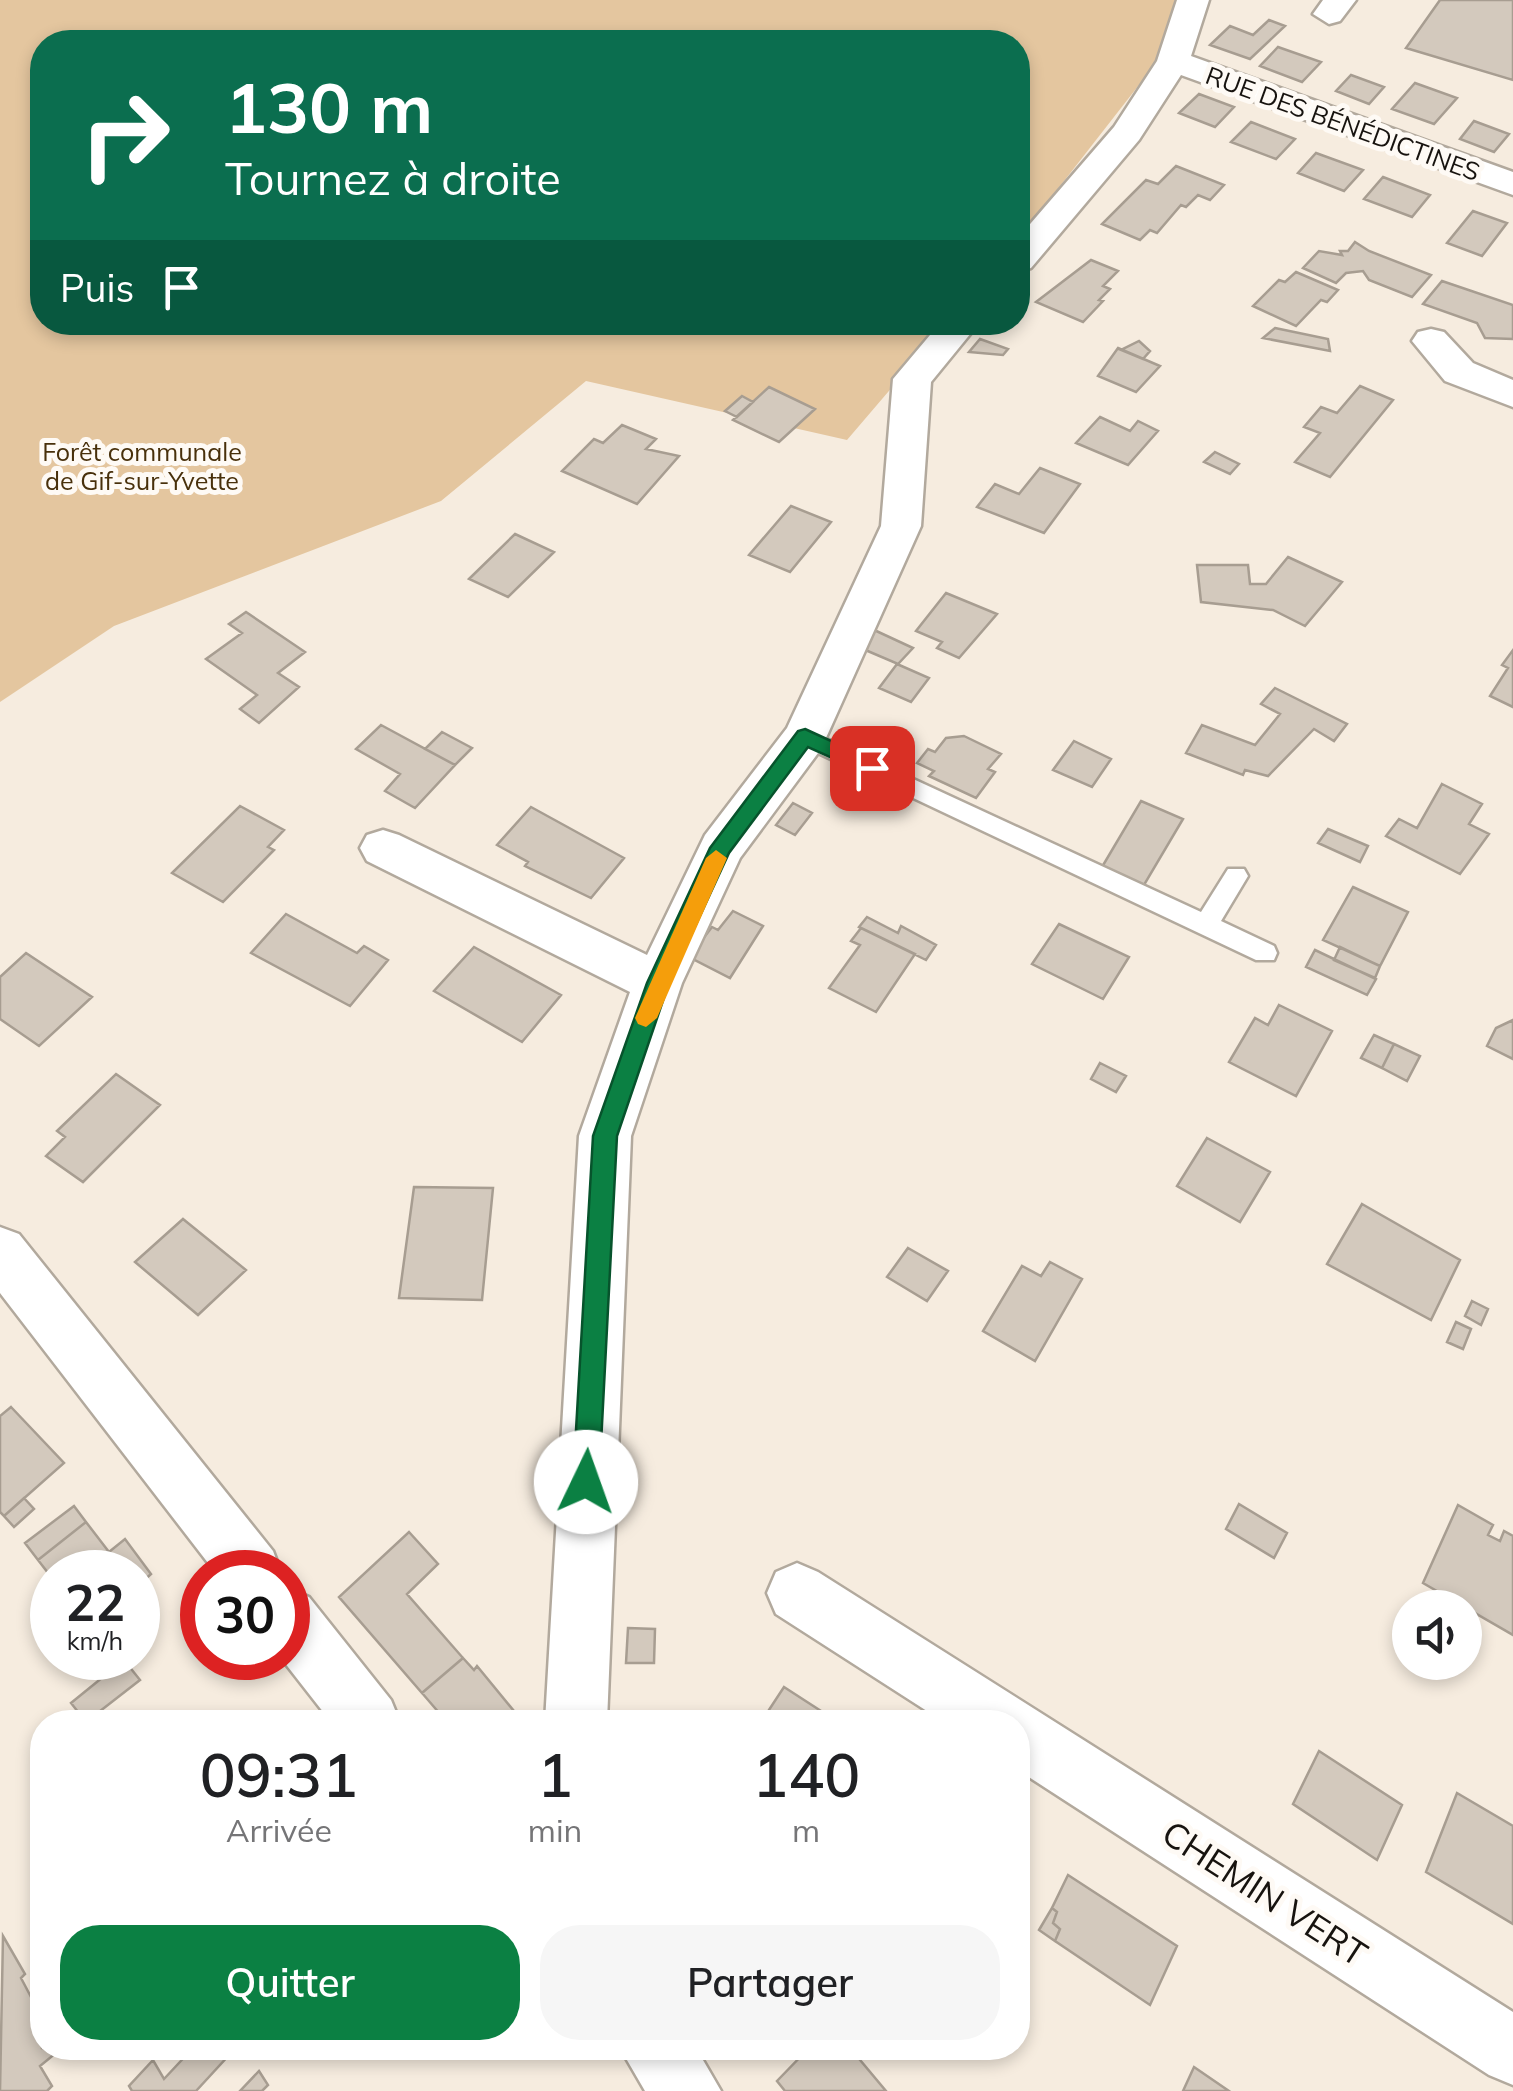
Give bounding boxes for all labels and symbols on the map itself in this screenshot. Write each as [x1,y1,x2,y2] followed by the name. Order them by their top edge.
[1202,59,1484,187] street label: RUE DES BÉNÉDICTINES
[42,436,242,496] park label: Forêt communale de Gif-sur-Yvette
[830,726,915,811] pin
[534,1430,638,1534] position arrow
[180,1550,310,1680] speed limit sign: 30
[1154,1810,1376,1976] street label: CHEMIN VERT

